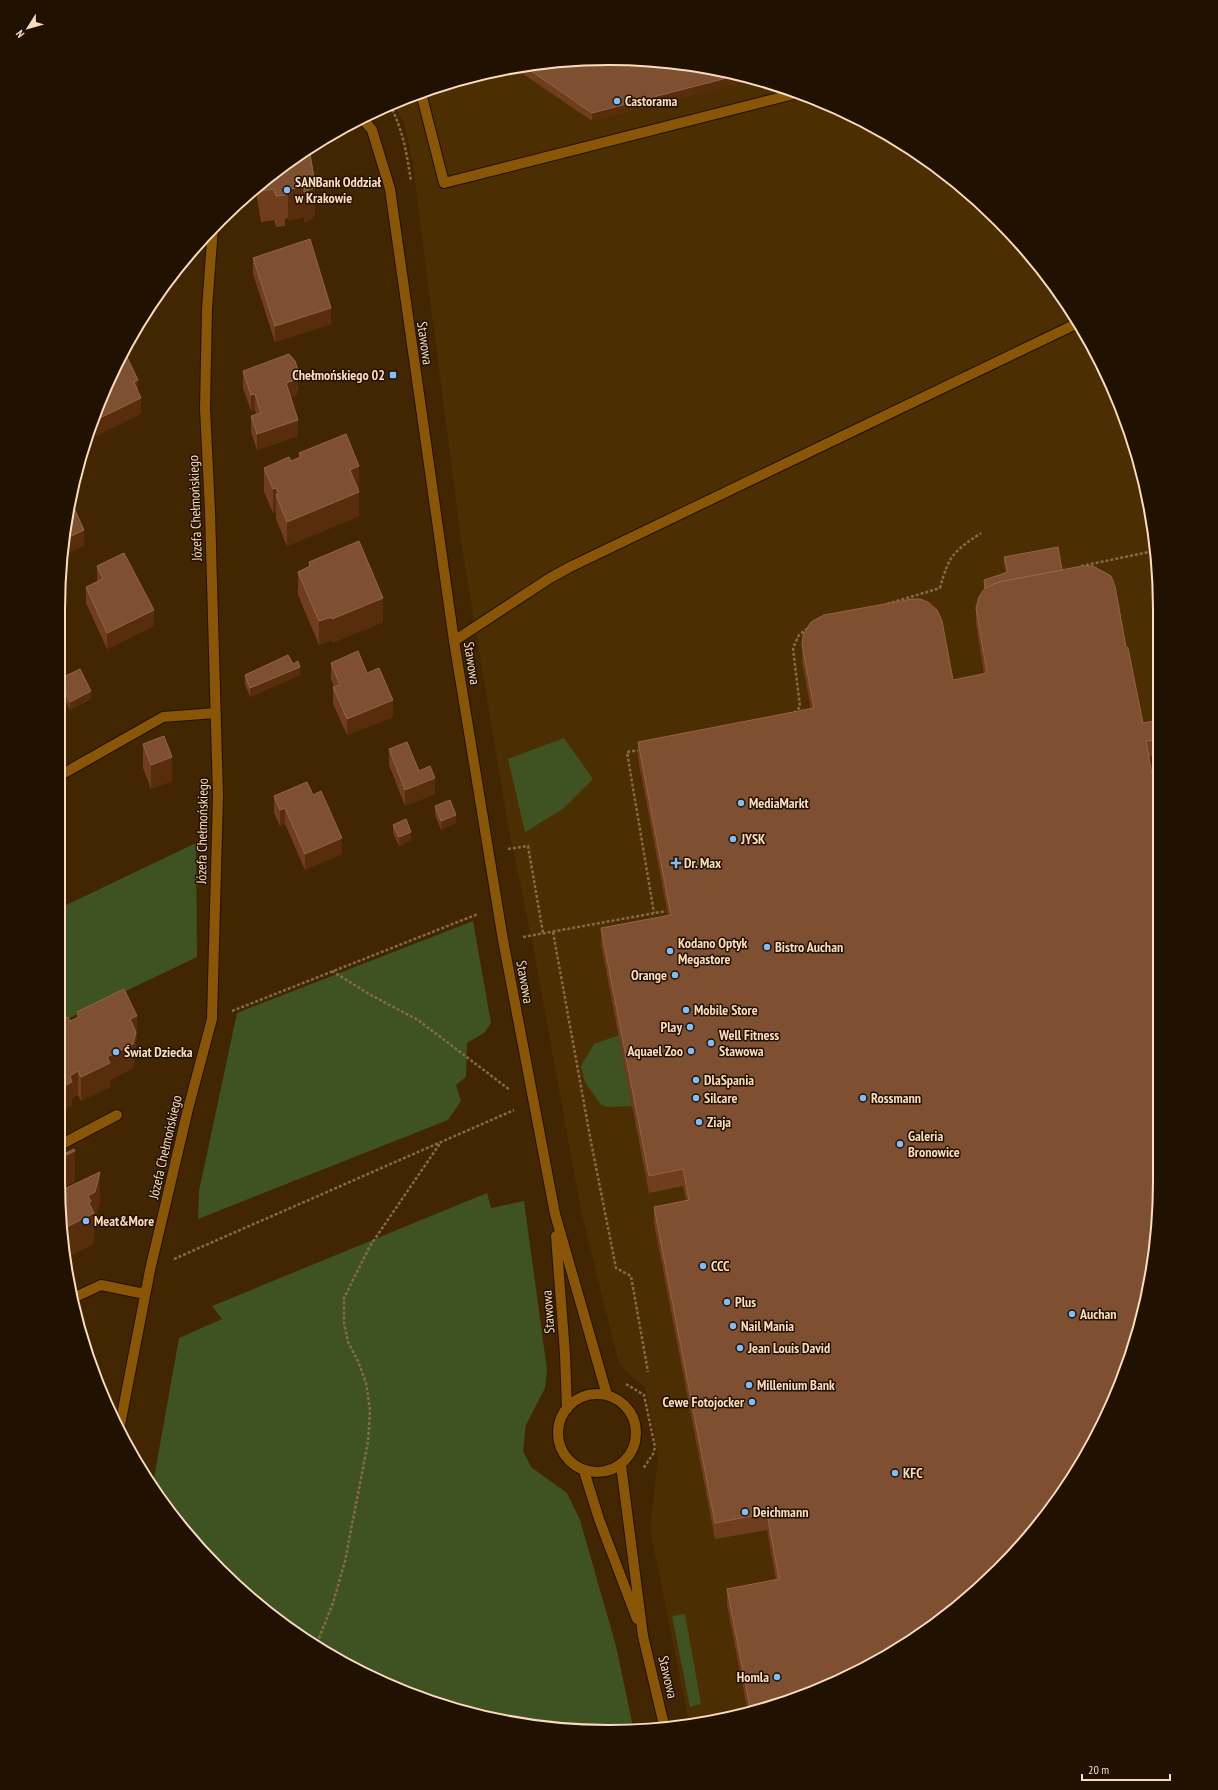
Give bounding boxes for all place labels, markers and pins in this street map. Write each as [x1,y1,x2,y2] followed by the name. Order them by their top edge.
[625,92,677,110] place label: Castorama
[612,96,622,106] marker: Castorama
[294,173,381,207] place label: SANBank Oddział w Krakowie
[282,185,292,195] marker: SANBank Oddział w Krakowie
[292,366,385,384] place label: Chełmońskiego 02
[388,370,398,380] marker: Chełmońskiego 02
[749,794,808,812] place label: MediaMarkt
[736,798,746,808] marker: MediaMarkt
[740,830,766,848] place label: JYSK
[728,834,738,844] marker: JYSK
[684,854,722,872] place label: Dr. Max
[671,858,681,868] marker: Dr. Max
[678,934,748,968] place label: Kodano Optyk Megastore
[775,938,843,956] place label: Bistro Auchan
[762,942,772,952] marker: Bistro Auchan
[665,946,675,956] marker: Kodano Optyk Megastore
[631,966,667,984] place label: Orange
[670,970,680,980] marker: Orange
[694,1001,758,1019] place label: Mobile Store
[681,1005,691,1015] marker: Mobile Store
[661,1018,682,1036] place label: Play
[685,1022,695,1032] marker: Play
[718,1026,779,1060] place label: Well Fitness Stawowa
[706,1038,716,1048] marker: Well Fitness Stawowa
[626,1042,683,1060] place label: Aquael Zoo
[124,1043,193,1061] place label: Świat Dziecka
[686,1046,696,1056] marker: Aquael Zoo
[111,1047,121,1057] marker: Świat Dziecka
[704,1071,754,1089] place label: DlaSpania
[691,1075,701,1085] marker: DlaSpania
[704,1089,737,1107] place label: Silcare
[871,1089,921,1107] place label: Rossmann
[691,1093,701,1103] marker: Silcare
[858,1093,868,1103] marker: Rossmann
[707,1113,731,1131] place label: Ziaja
[694,1117,704,1127] marker: Ziaja
[908,1127,960,1161] place label: Galeria Bronowice
[895,1139,905,1149] marker: Galeria Bronowice
[94,1212,154,1230] place label: Meat&More
[81,1216,91,1226] marker: Meat&More
[711,1257,730,1275] place label: CCC
[698,1261,708,1271] marker: CCC
[735,1293,756,1311] place label: Plus
[722,1297,732,1307] marker: Plus
[1079,1305,1117,1323] place label: Auchan
[1067,1309,1077,1319] marker: Auchan
[741,1317,794,1335] place label: Nail Mania
[728,1321,738,1331] marker: Nail Mania
[747,1339,830,1357] place label: Jean Louis David
[735,1343,745,1353] marker: Jean Louis David
[757,1376,835,1394] place label: Millenium Bank
[744,1380,754,1390] marker: Millenium Bank
[663,1393,745,1411] place label: Cewe Fotojocker
[747,1397,757,1407] marker: Cewe Fotojocker
[903,1464,923,1482] place label: KFC
[890,1468,900,1478] marker: KFC
[753,1503,808,1521] place label: Deichmann
[740,1507,750,1517] marker: Deichmann
[737,1668,769,1686] place label: Homla
[772,1672,782,1682] marker: Homla

